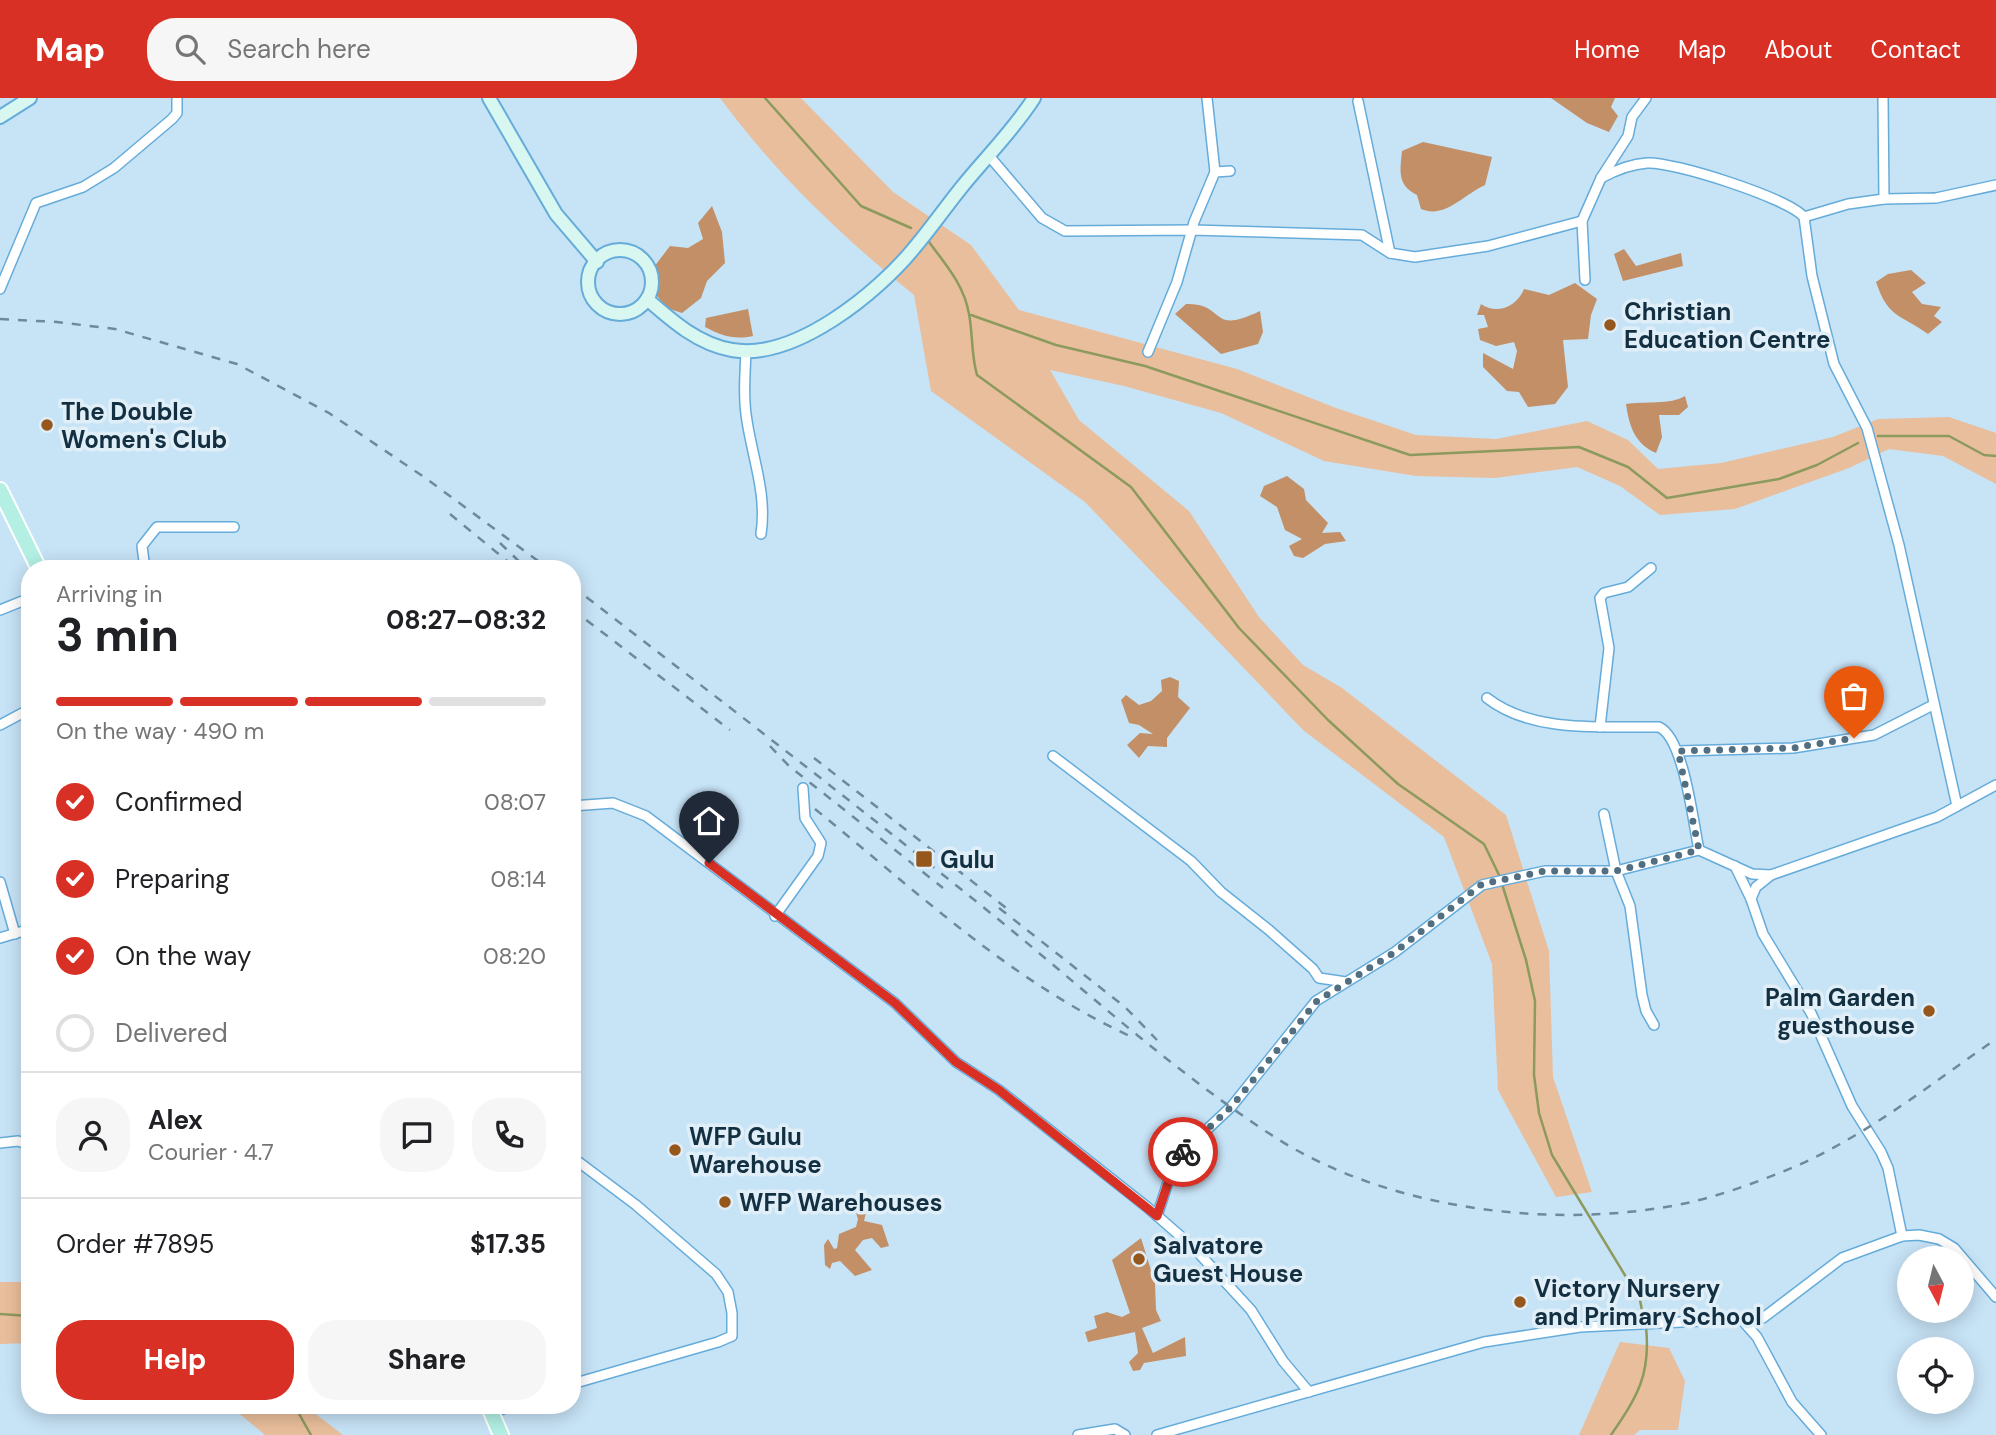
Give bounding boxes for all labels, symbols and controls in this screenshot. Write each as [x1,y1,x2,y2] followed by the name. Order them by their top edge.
[147,18,637,81] search box
[35,28,105,71] text: Map
[171,30,209,68] icon: search
[227,32,371,66] text: Search here
[1574,34,1640,65] text: Home
[1678,34,1726,65] text: Map
[1764,34,1833,65] text: About
[1871,34,1961,65] text: Contact
[1624,296,1830,355] place label: Christian Education Centre
[1602,317,1618,333] marker: Christian Education Centre
[61,396,227,455] place label: The Double Women's Club
[39,417,55,433] marker: The Double Women's Club
[56,579,162,609] text: Arriving in
[386,603,546,637] text: 08:27–08:32
[56,605,179,665] text: 3 min
[1824,666,1884,738] pin
[1835,677,1873,715] icon: bag
[56,716,264,746] text: On the way · 490 m
[56,783,94,821] icon: check
[115,785,242,819] text: Confirmed
[484,787,546,817] text: 08:07
[679,791,739,863] pin
[690,802,728,840] icon: home
[940,844,995,875] place label: Gulu
[914,849,934,869] marker: Gulu
[56,860,94,898] icon: check
[115,862,230,896] text: Preparing
[491,864,546,894] text: 08:14
[56,937,94,975] icon: check
[115,939,251,973] text: On the way
[483,941,546,971] text: 08:20
[1765,982,1915,1041] place label: Palm Garden guesthouse
[1921,1003,1937,1019] marker: Palm Garden guesthouse
[115,1016,228,1050] text: Delivered
[56,1098,130,1172] button: person
[380,1098,454,1172] button: chat
[472,1098,546,1172] button: phone
[148,1103,203,1137] text: Alex
[1148,1117,1218,1187] courier
[689,1121,822,1180] place label: WFP Gulu Warehouse
[1164,1133,1202,1171] icon: bike
[148,1137,274,1167] text: Courier · 4.7
[667,1142,683,1158] marker: WFP Gulu Warehouse
[739,1187,943,1218] place label: WFP Warehouses
[717,1194,733,1210] marker: WFP Warehouses
[56,1227,214,1261] text: Order #7895
[470,1227,546,1261] text: $17.35
[1153,1230,1303,1289] place label: Salvatore Guest House
[1897,1246,1974,1323] north arrow
[1897,1246,1974,1414] map controls
[1131,1251,1147,1267] marker: Salvatore Guest House
[1534,1273,1762,1332] place label: Victory Nursery and Primary School
[1512,1294,1528,1310] marker: Victory Nursery and Primary School
[56,1320,294,1400] button: Help
[308,1320,546,1400] button: Share
[1897,1337,1974,1414] button: locate

